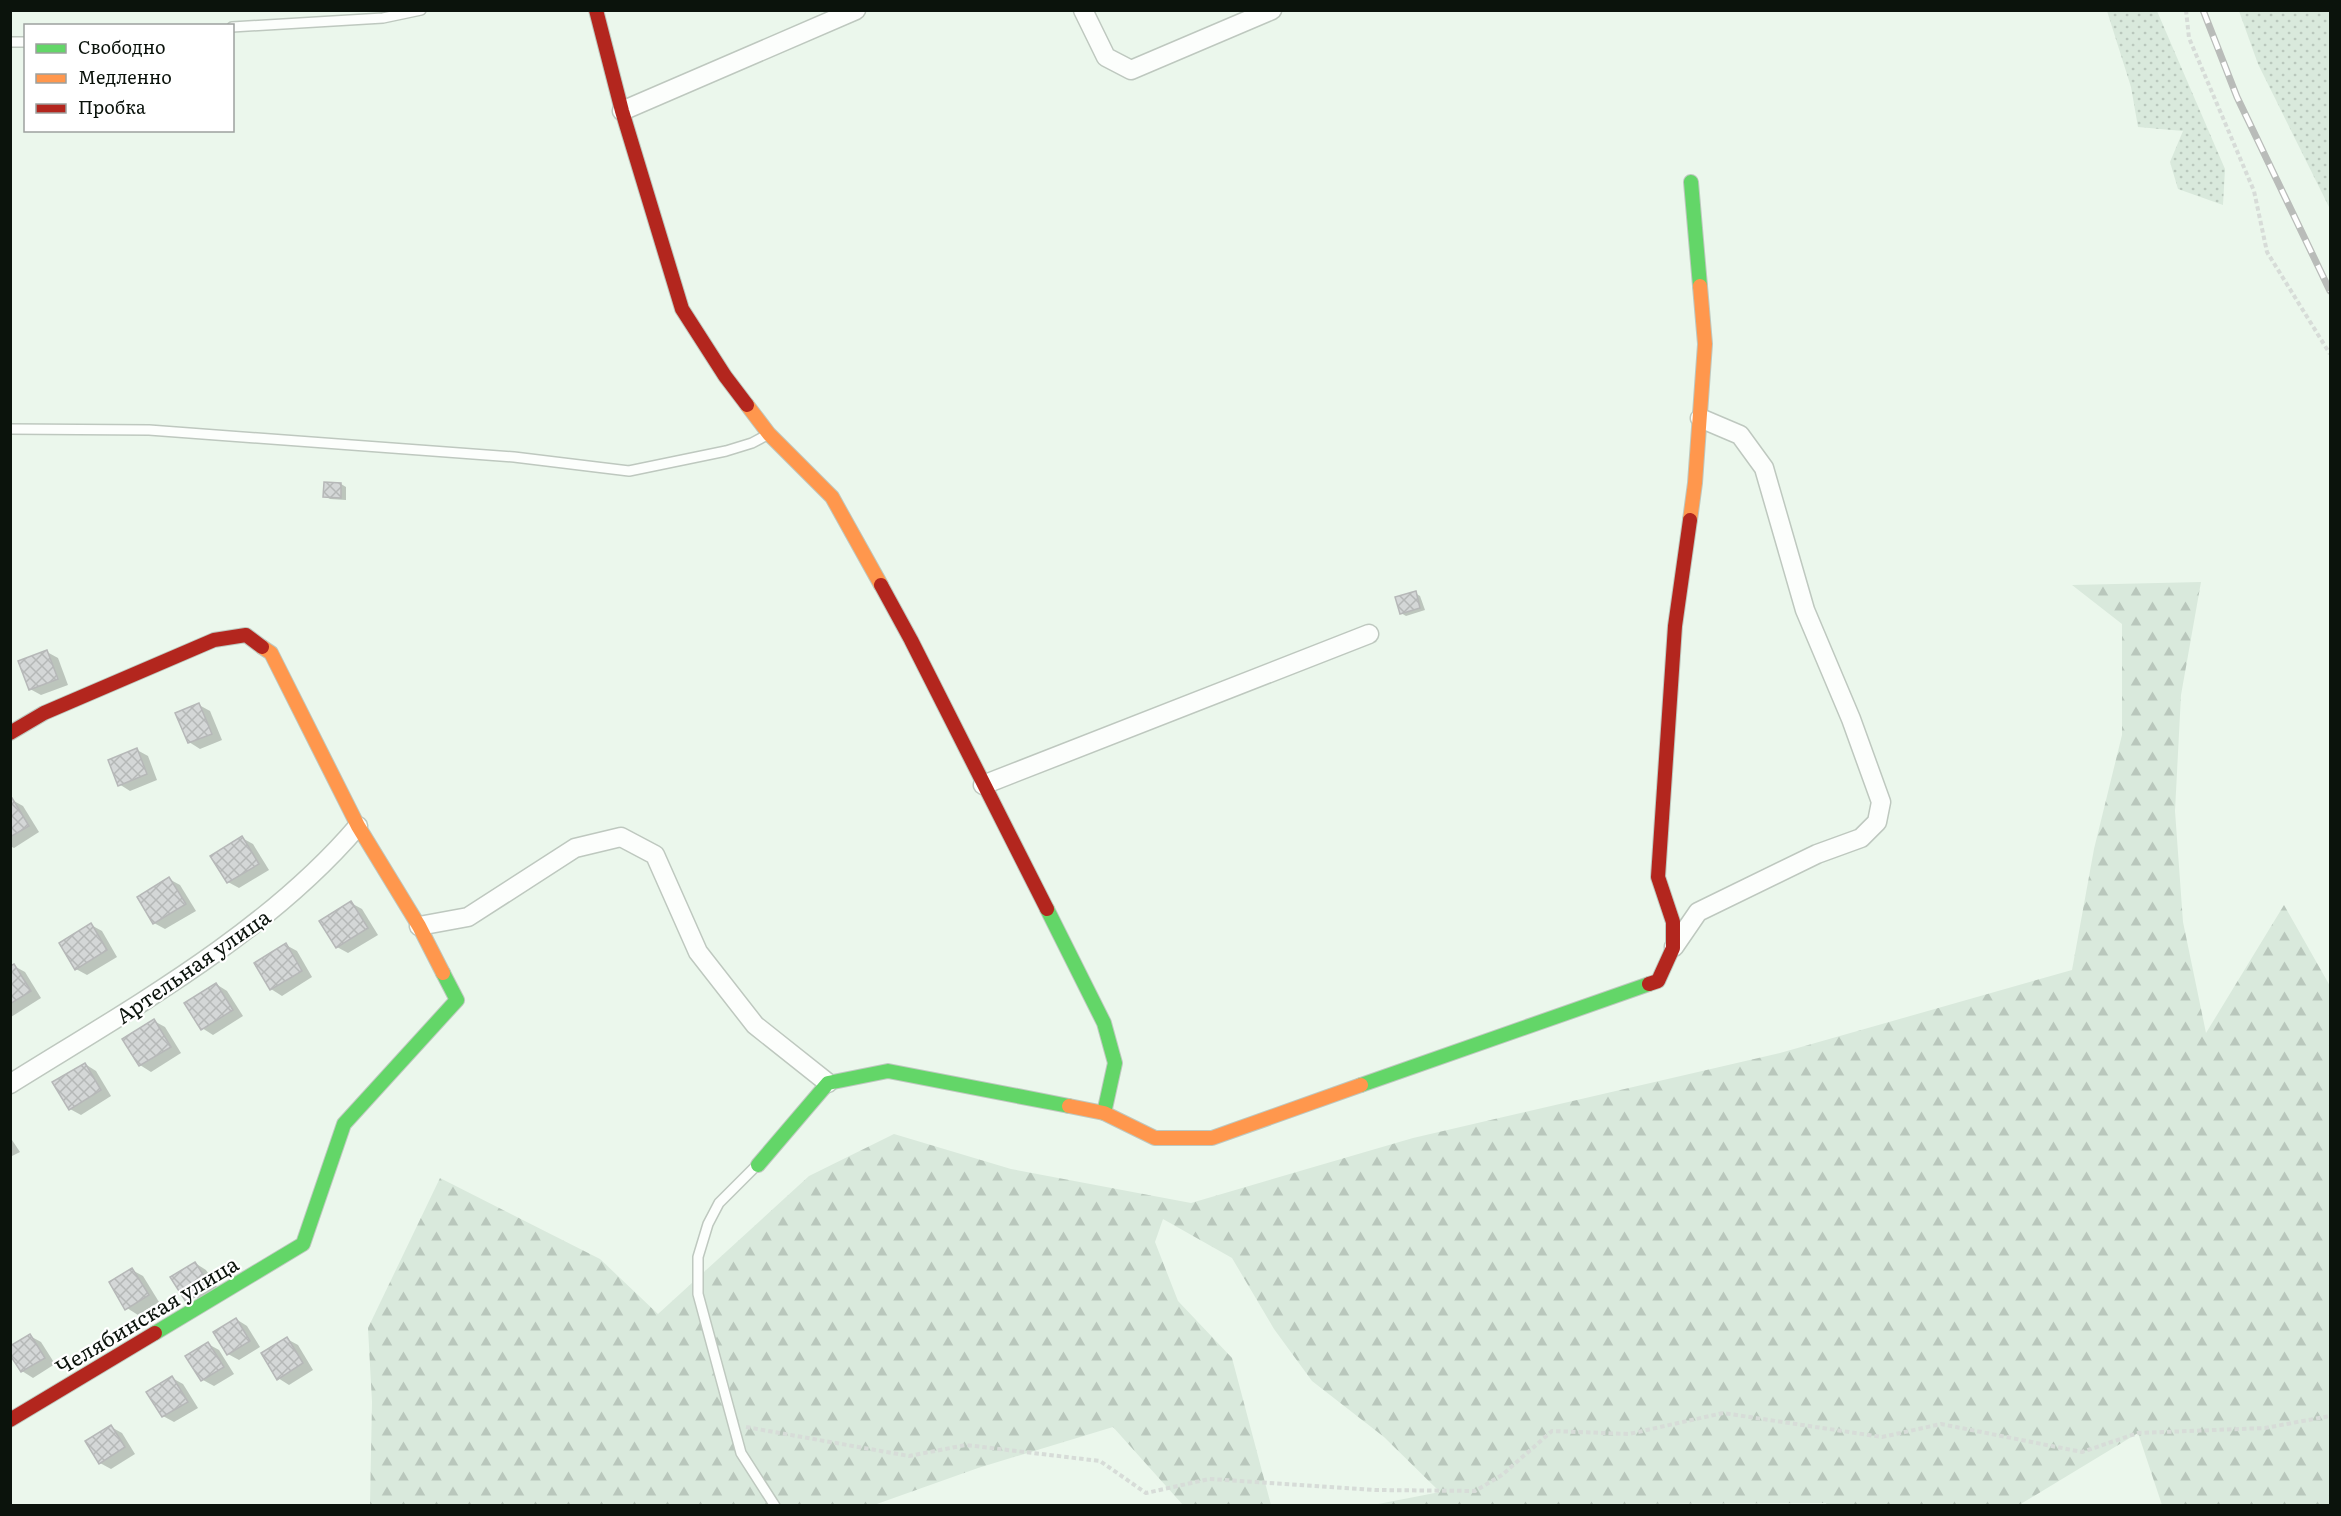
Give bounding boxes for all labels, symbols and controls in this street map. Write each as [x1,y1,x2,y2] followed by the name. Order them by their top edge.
[24,24,234,132] legend
[78,33,166,60] text: Свободно
[78,63,172,90] text: Медленно
[78,93,146,120] text: Пробка
[108,900,276,1030] street label: Артельная улица
[48,1247,244,1381] street label: Челябинская улица

